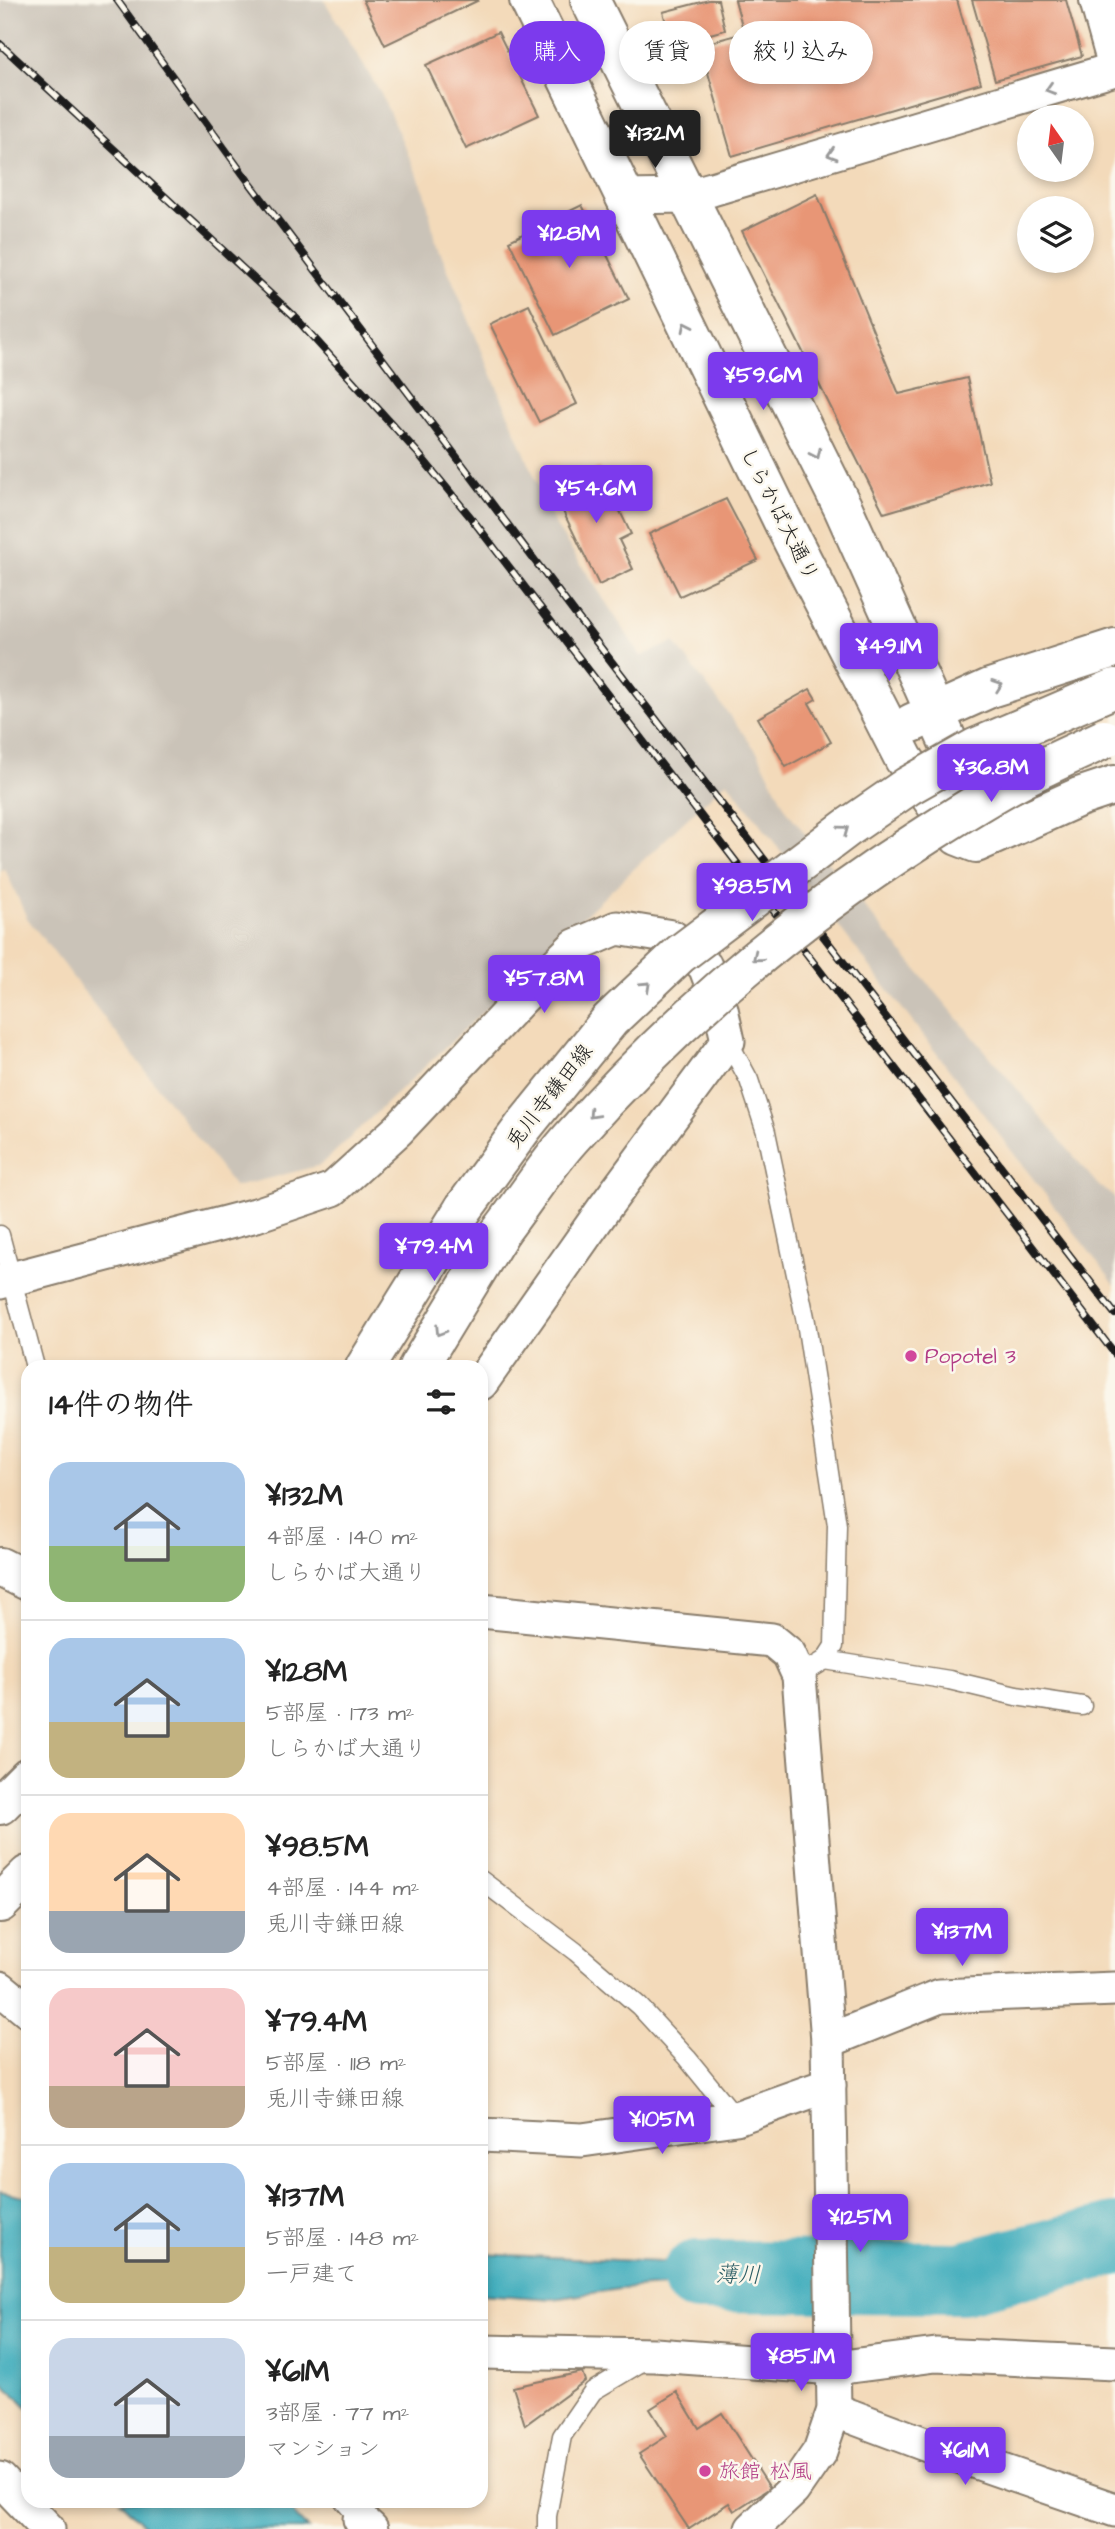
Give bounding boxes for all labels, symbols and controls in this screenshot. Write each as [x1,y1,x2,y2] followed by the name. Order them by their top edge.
[509,21,605,84] chip: 購入
[619,21,715,84] chip: 賃貸
[729,21,873,84] chip: 絞り込み
[1044,80,1056,95] one-way arrow
[1017,105,1094,182] north arrow
[1017,105,1094,273] map controls
[606,110,704,170] pin: ¥132M
[625,117,685,149] text: ¥132M
[826,145,838,160] one-way arrow
[1017,196,1094,273] button: layers
[520,210,618,270] pin: ¥128M
[538,217,600,249] text: ¥128M
[681,321,695,333] one-way arrow
[706,352,820,412] pin: ¥59.6M
[724,359,802,391] text: ¥59.6M
[733,442,826,586] street label: しらかば大通り
[807,447,821,459] one-way arrow
[539,466,653,525] pin: ¥54.6M
[556,472,636,504] text: ¥54.6M
[832,624,946,683] pin: ¥49.1M
[856,630,922,662] text: ¥49.1M
[992,679,1004,694] one-way arrow
[934,744,1048,804] pin: ¥36.8M
[953,751,1029,783] text: ¥36.8M
[837,826,849,838] one-way arrow
[695,864,809,923] pin: ¥98.5M
[713,870,791,902] text: ¥98.5M
[753,949,766,961] one-way arrow
[487,956,601,1015] pin: ¥57.8M
[504,962,584,994] text: ¥57.8M
[638,981,651,994] one-way arrow
[499,1038,600,1155] street label: 兎川寺鎌田線
[589,1106,602,1119] one-way arrow
[377,1224,491,1283] pin: ¥79.4M
[395,1230,473,1262] text: ¥79.4M
[435,1324,448,1337] one-way arrow
[925,1342,1016,1372] place label: Popotel 3
[903,1348,919,1364] marker: Popotel 3
[422,1383,460,1421] icon: filters
[49,1384,193,1426] text: 14件の物件
[266,1475,343,1517] text: ¥132M
[105,1490,189,1574] icon: home
[266,1521,418,1553] text: 4部屋 · 140 m²
[266,1557,427,1589] text: しらかば大通り
[266,1651,347,1693] text: ¥128M
[105,1666,189,1750] icon: home
[266,1697,414,1729] text: 5部屋 · 173 m²
[266,1733,427,1765] text: しらかば大通り
[266,1826,369,1868] text: ¥98.5M
[105,1841,189,1925] icon: home
[266,1872,419,1904] text: 4部屋 · 144 m²
[266,1908,404,1940] text: 兎川寺鎌田線
[913,1909,1011,1968] pin: ¥137M
[932,1915,992,1947] text: ¥137M
[266,2001,367,2043] text: ¥79.4M
[105,2016,189,2100] icon: home
[266,2047,406,2079] text: 5部屋 · 118 m²
[266,2083,404,2115] text: 兎川寺鎌田線
[613,2096,711,2156] pin: ¥105M
[629,2103,695,2135] text: ¥105M
[266,2176,344,2218] text: ¥137M
[105,2191,189,2275] icon: home
[811,2194,909,2254] pin: ¥125M
[828,2201,892,2233] text: ¥125M
[266,2222,419,2254] text: 5部屋 · 148 m²
[266,2258,358,2290] text: 一戸建て
[715,2259,761,2291] water label: 薄川
[744,2334,858,2393] pin: ¥85.1M
[767,2340,835,2372] text: ¥85.1M
[266,2351,330,2393] text: ¥61M
[105,2366,189,2450] icon: home
[266,2397,409,2429] text: 3部屋 · 77 m²
[924,2428,1006,2487] pin: ¥61M
[266,2433,380,2465] text: マンション
[941,2434,989,2466] text: ¥61M
[719,2457,811,2486] place label: 旅館 松風
[697,2463,713,2479] marker: 旅館 松風

